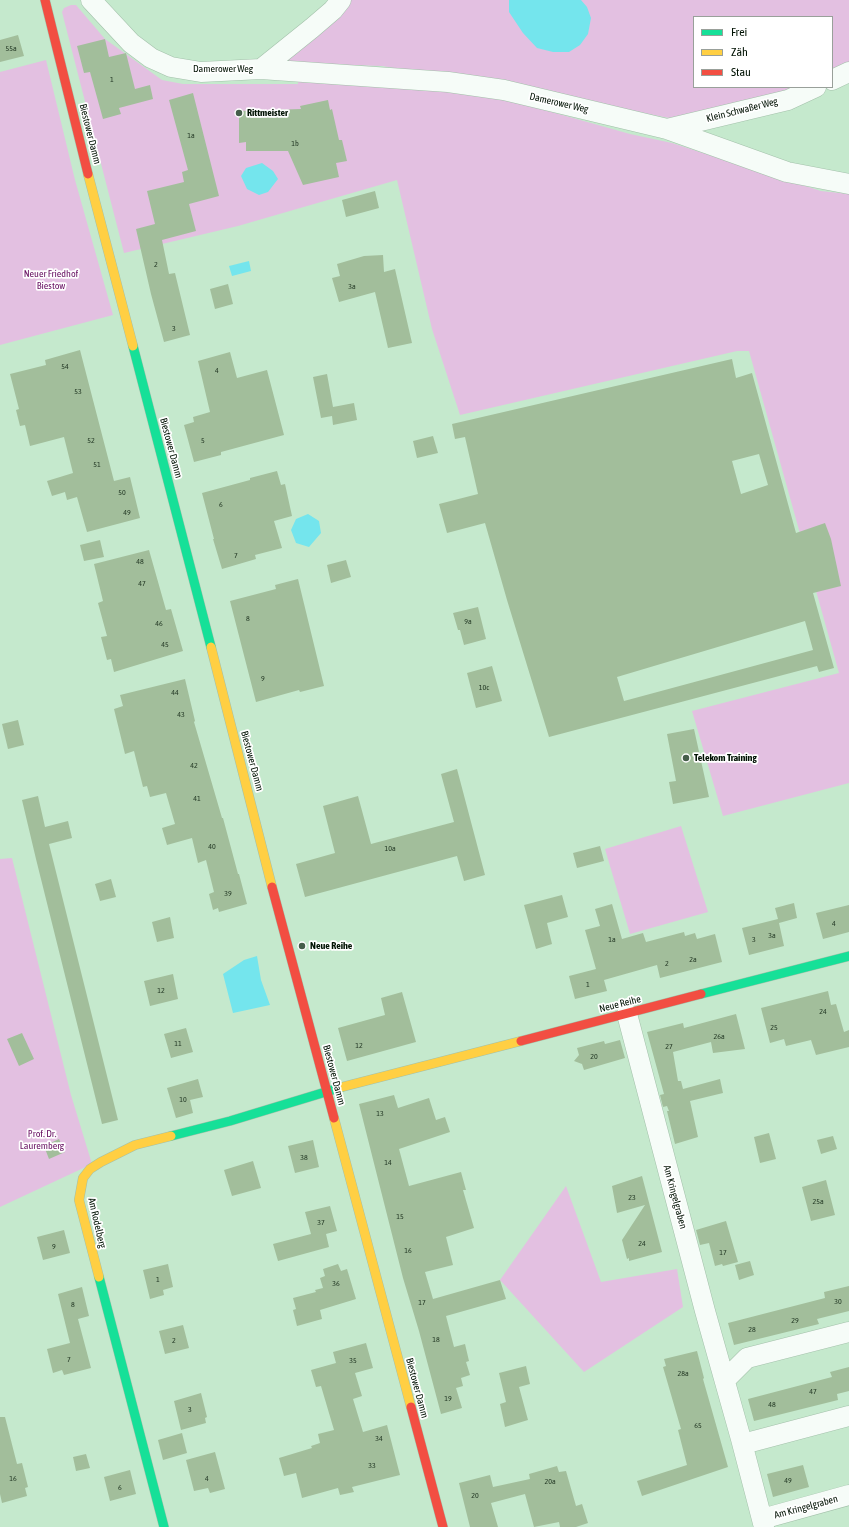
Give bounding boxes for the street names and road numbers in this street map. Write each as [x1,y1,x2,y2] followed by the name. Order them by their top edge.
[193,63,253,75] street label: Damerower Weg
[528,90,590,116] street label: Damerower Weg
[705,95,779,125] street label: Klein Schwaßer Weg
[77,103,103,165] street label: Biestower Damm
[157,417,185,479] street label: Biestower Damm
[238,730,266,792] street label: Biestower Damm
[598,993,642,1015] street label: Neue Reihe
[320,1044,348,1106] street label: Biestower Damm
[661,1164,689,1230] street label: Am Kringelgraben
[85,1197,109,1249] street label: Am Rodelberg
[403,1357,431,1419] street label: Biestower Damm
[773,1493,839,1521] street label: Am Kringelgraben

